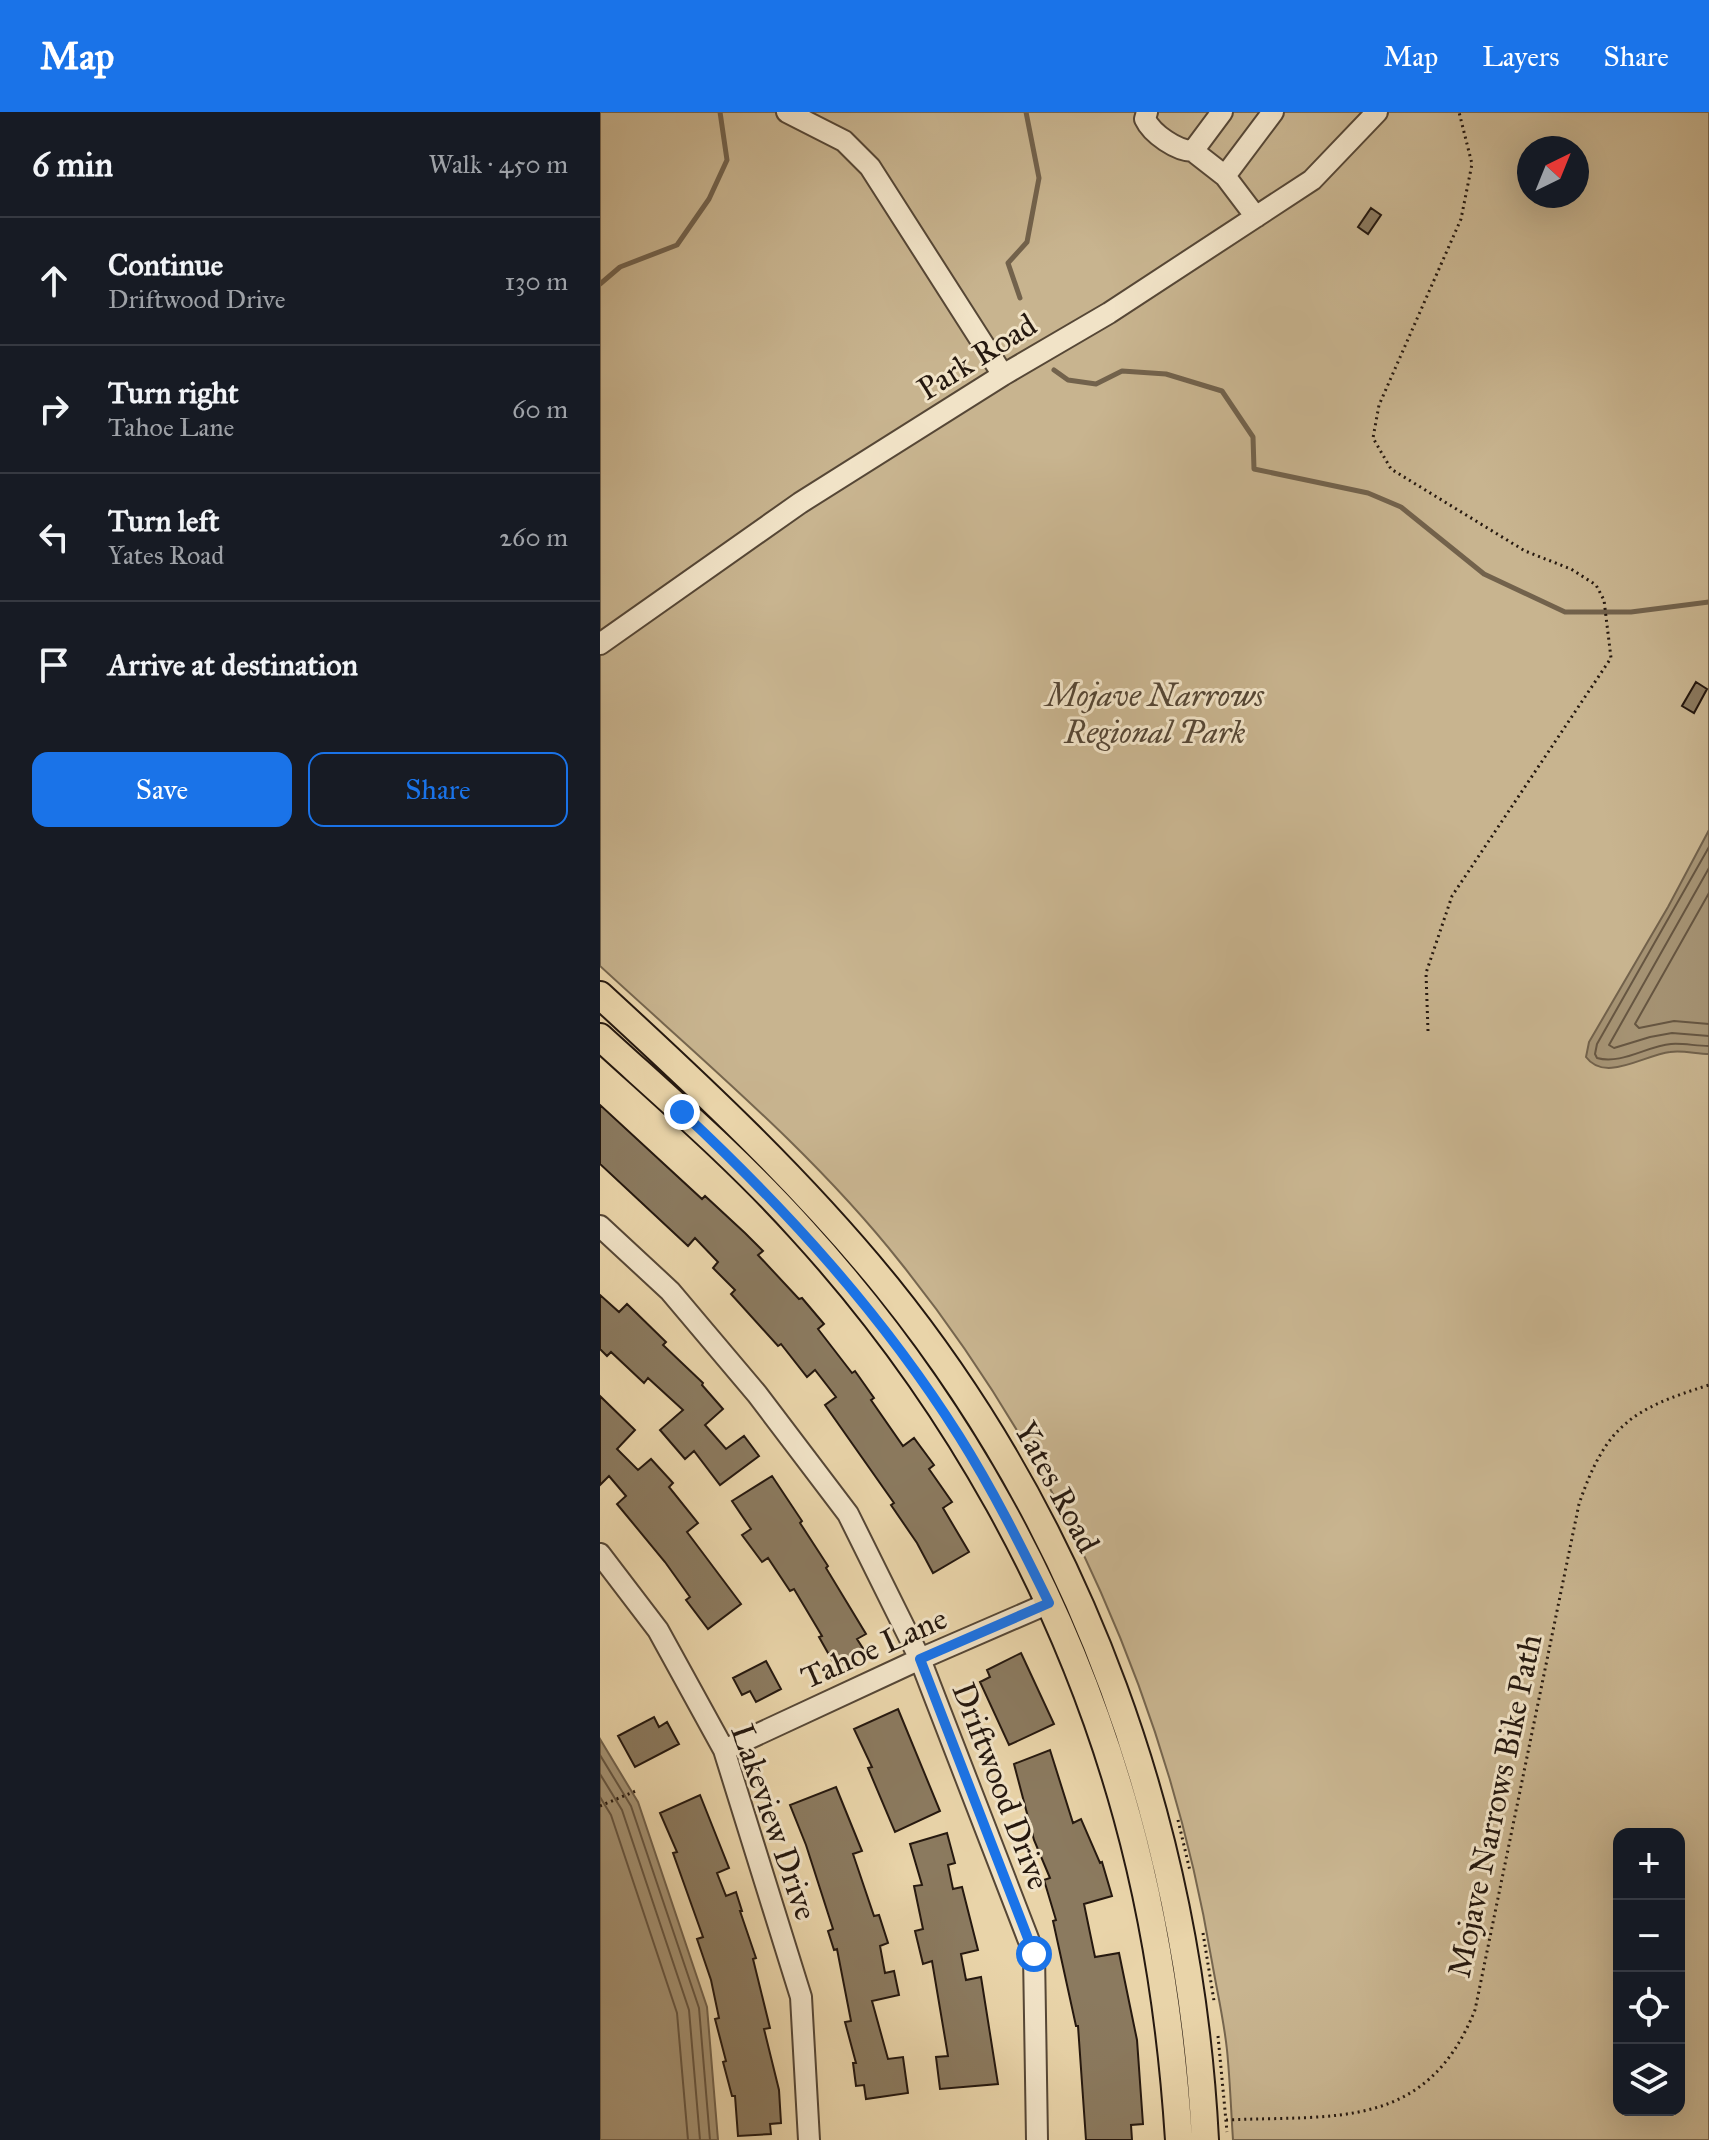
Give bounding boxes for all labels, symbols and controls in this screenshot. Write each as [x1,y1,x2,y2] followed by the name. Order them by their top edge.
[40,33,114,79] text: Map
[1383,39,1438,74] text: Map
[1482,39,1560,74] text: Layers
[1604,39,1669,74] text: Share
[1517,136,1589,208] north arrow
[32,144,113,185] text: 6 min
[428,148,568,180] text: Walk · 450 m
[108,247,223,283] text: Continue
[32,259,76,303] icon: ahead
[505,265,568,297] text: 130 m
[108,283,286,315] text: Driftwood Drive
[910,305,1044,409] street label: Park Road
[108,375,239,411] text: Turn right
[32,387,76,431] icon: right
[512,393,568,425] text: 60 m
[108,411,234,443] text: Tahoe Lane
[108,503,219,539] text: Turn left
[32,515,76,559] icon: left
[499,521,568,553] text: 260 m
[108,539,224,571] text: Yates Road
[32,643,76,687] icon: arrive
[108,647,358,683] text: Arrive at destination
[1043,676,1265,752] park label: Mojave Narrows Regional Park
[32,752,292,827] button: Save
[308,752,568,827] button: Share
[664,1094,700,1130] route end
[1006,1415,1108,1559] street label: Yates Road
[795,1599,953,1697] street label: Tahoe Lane
[1440,1631,1550,1981] street label: Mojave Narrows Bike Path
[944,1677,1058,1895] street label: Driftwood Drive
[722,1719,826,1925] street label: Lakeview Drive
[1613,1828,1685,2116] map controls
[1613,1828,1685,1900] button: +
[1613,1900,1685,1972] button: −
[1016,1936,1052,1972] route start
[1613,1972,1685,2044] button: locate
[1613,2044,1685,2116] button: layers

